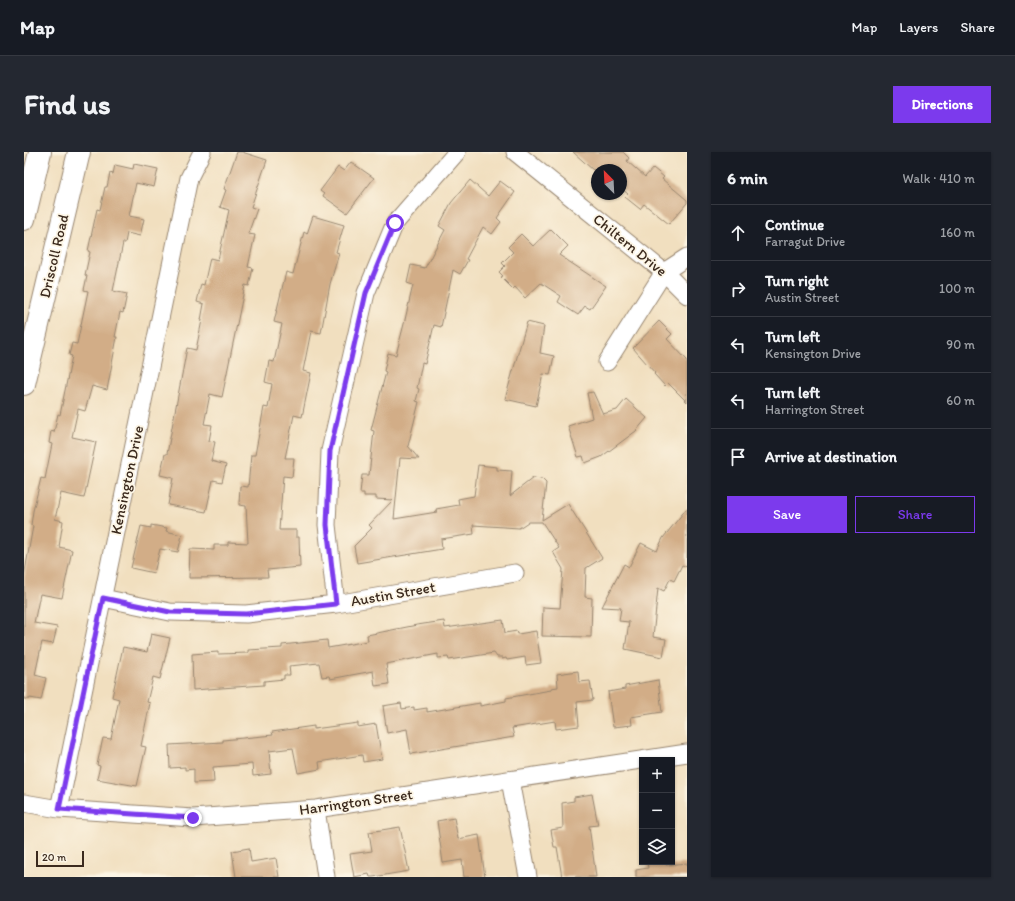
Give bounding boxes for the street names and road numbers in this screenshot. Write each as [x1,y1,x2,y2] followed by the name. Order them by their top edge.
[589,210,671,280] street label: Chiltern Drive
[36,212,72,300] street label: Driscoll Road
[107,424,147,536] street label: Kensington Drive
[349,578,437,610] street label: Austin Street
[298,785,414,819] street label: Harrington Street

